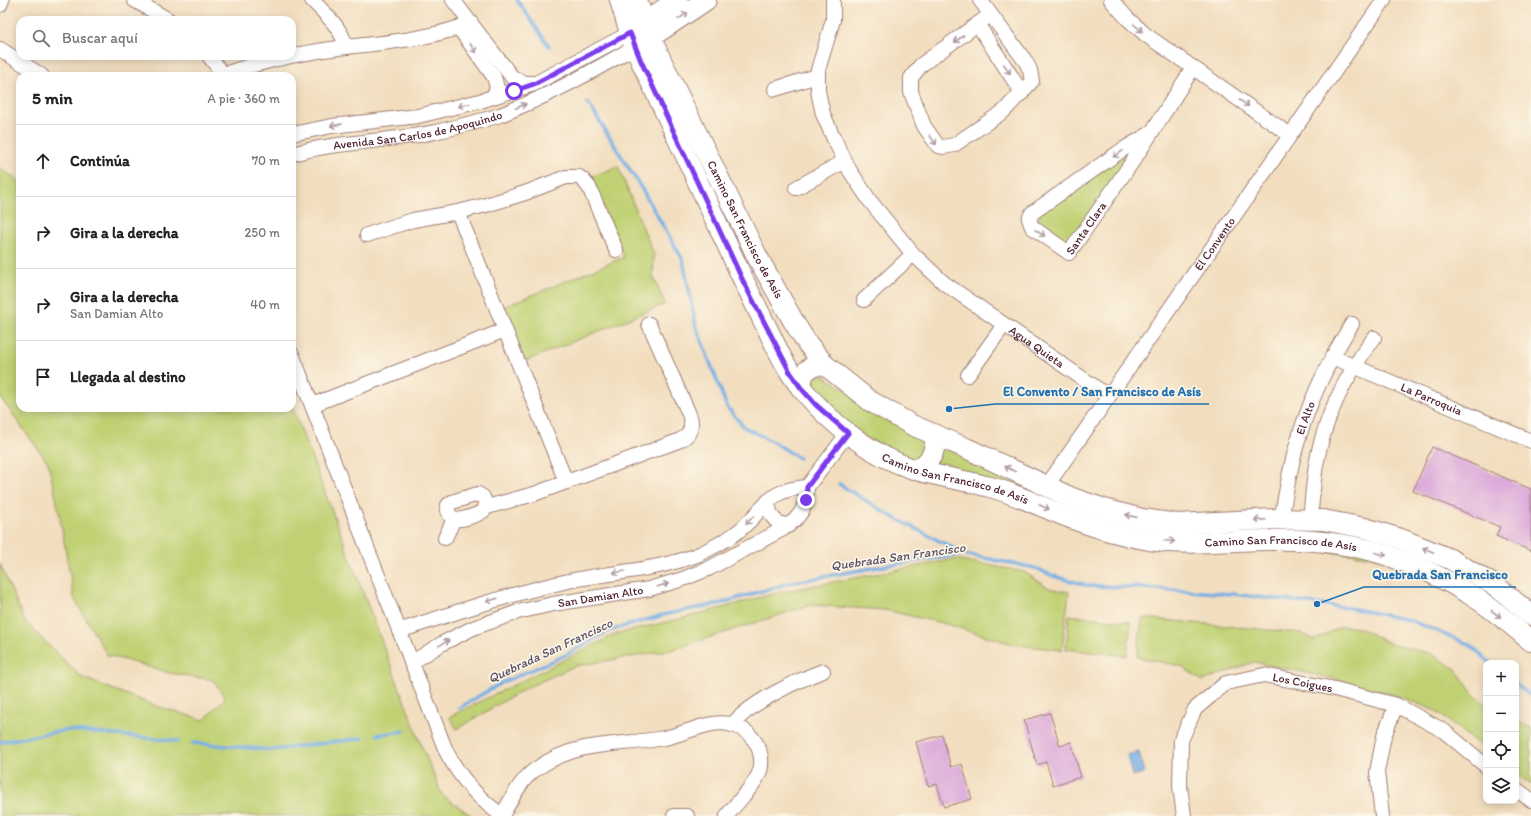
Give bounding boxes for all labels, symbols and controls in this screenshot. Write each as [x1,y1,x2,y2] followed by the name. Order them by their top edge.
[677,12,688,20] one-way arrow
[16,16,296,60] search box
[1133,23,1143,32] one-way arrow
[30,27,52,49] icon: search
[62,29,138,47] text: Buscar aquí
[954,34,965,43] one-way arrow
[469,42,478,53] one-way arrow
[1003,63,1011,75] one-way arrow
[505,82,523,100] route start
[32,88,72,108] text: 5 min
[208,91,280,106] text: A pie · 360 m
[1238,99,1249,107] one-way arrow
[458,102,471,110] one-way arrow
[515,102,527,109] one-way arrow
[332,108,504,153] street label: Avenida San Carlos de Apoquindo
[330,121,343,129] one-way arrow
[930,134,938,146] one-way arrow
[1112,149,1123,158] one-way arrow
[32,150,54,172] icon: ahead
[70,152,130,170] text: Continúa
[252,153,280,168] text: 70 m
[704,158,786,301] street label: Camino San Francisco de Asís
[1063,199,1110,257] street label: Santa Clara
[1191,215,1238,273] street label: El Convento
[32,222,54,244] icon: right
[70,224,179,242] text: Gira a la derecha
[244,225,280,240] text: 250 m
[1034,229,1045,237] one-way arrow
[70,288,179,306] text: Gira a la derecha
[32,294,54,316] icon: right
[250,297,280,312] text: 40 m
[70,306,163,321] text: San Damian Alto
[1006,323,1068,371] street label: Agua Quieta
[32,366,54,388] icon: arrive
[70,368,186,386] text: Llegada al destino
[995,379,1209,404] callout: El Convento / San Francisco de Asís
[1399,380,1465,418] street label: La Parroquia
[1003,384,1201,399] text: El Convento / San Francisco de Asís
[1293,399,1318,437] street label: El Alto
[879,450,1031,507] street label: Camino San Francisco de Asís
[1004,465,1016,472] one-way arrow
[797,491,815,509] route end
[1038,504,1050,511] one-way arrow
[1125,512,1138,519] one-way arrow
[745,515,755,525] one-way arrow
[1254,517,1267,524] one-way arrow
[1204,533,1358,554] street label: Camino San Francisco de Asís
[1162,538,1175,545] one-way arrow
[830,540,967,573] water label: Quebrada San Francisco
[1422,546,1434,553] one-way arrow
[1374,550,1387,558] one-way arrow
[1364,562,1516,587] callout: Quebrada San Francisco
[1372,567,1508,582] text: Quebrada San Francisco
[613,568,626,576] one-way arrow
[656,581,669,589] one-way arrow
[557,583,644,610] street label: San Damian Alto
[486,597,499,604] one-way arrow
[1490,609,1501,618] one-way arrow
[486,615,615,686] water label: Quebrada San Francisco
[438,638,450,646] one-way arrow
[1483,660,1519,804] map controls
[1483,660,1519,696] button: +
[1271,670,1334,695] street label: Los Coigues
[1483,696,1519,732] button: −
[1483,732,1519,768] button: locate
[1483,768,1519,804] button: layers

